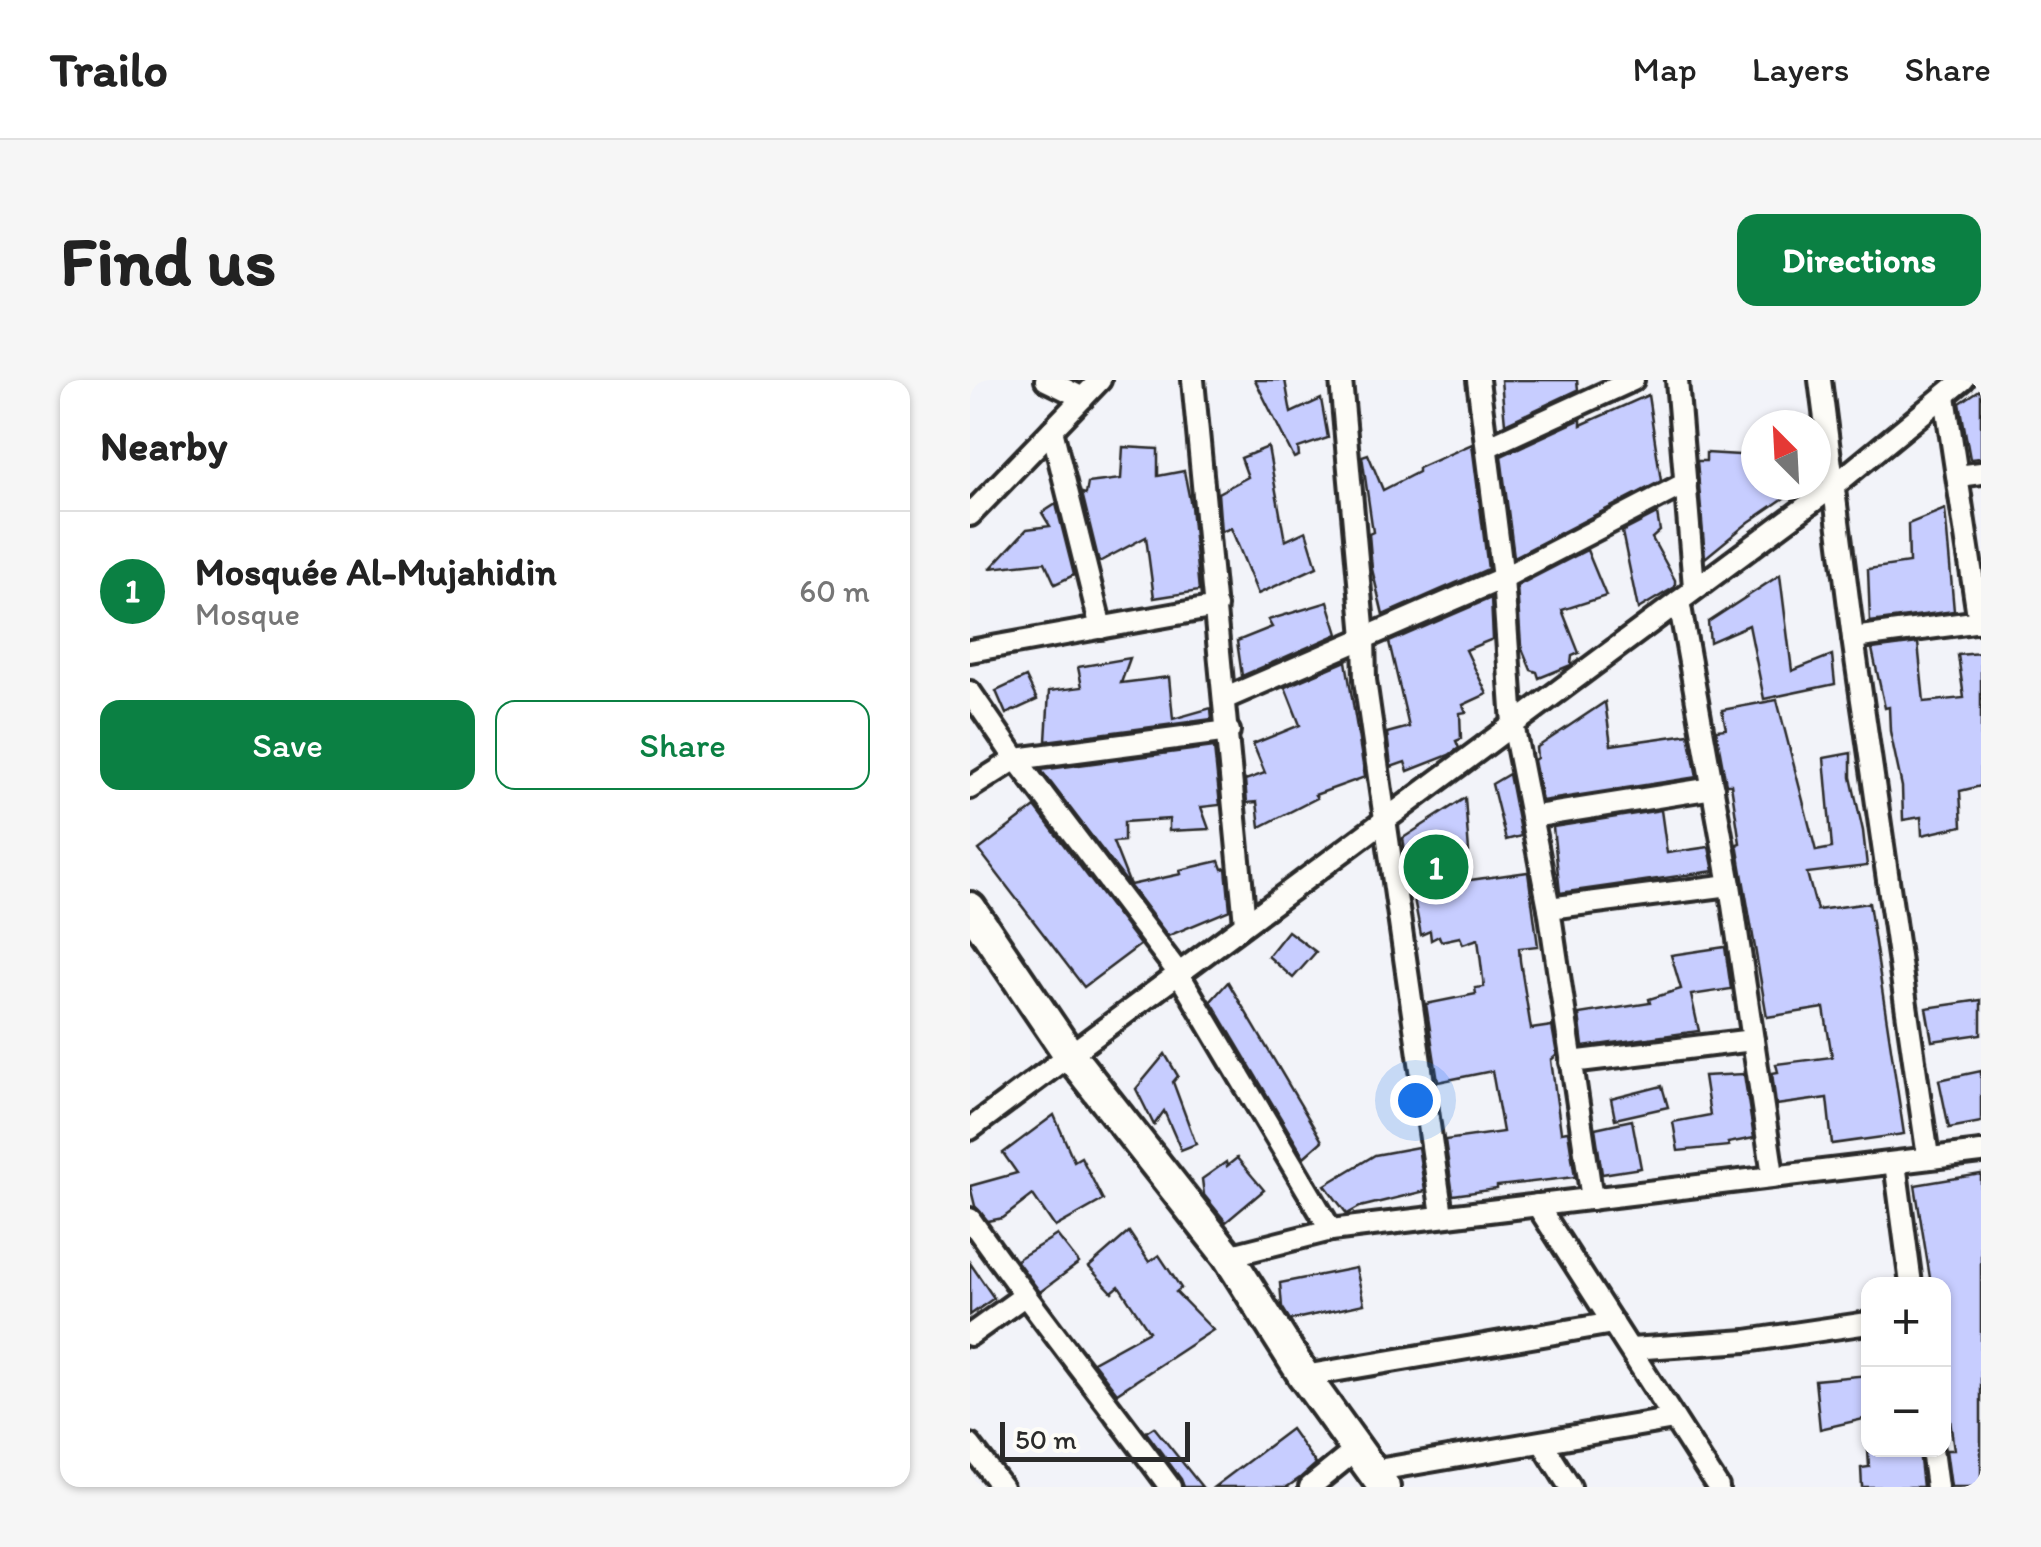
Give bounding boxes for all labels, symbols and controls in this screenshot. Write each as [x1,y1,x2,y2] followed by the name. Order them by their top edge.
[50,40,168,98] text: Trailo
[1633,48,1697,90] text: Map
[1752,48,1849,90] text: Layers
[1904,48,1991,90] text: Share
[1737,214,1981,306] button: Directions
[60,218,276,303] text: Find us
[1741,410,1831,500] north arrow
[100,420,227,471] text: Nearby
[195,549,557,595] text: Mosquée Al-Mujahidin
[125,572,140,610] text: 1
[799,572,870,610] text: 60 m
[195,595,300,633] text: Mosque
[100,700,475,790] button: Save
[495,700,870,790] button: Share
[1404,830,1468,904] pin: 1
[1390,1075,1441,1126] your location
[1861,1277,1951,1457] map controls
[1861,1277,1951,1367] button: +
[1861,1367,1951,1457] button: −
[1000,1417,1190,1462] scale bar
[1015,1422,1077,1456] text: 50 m

